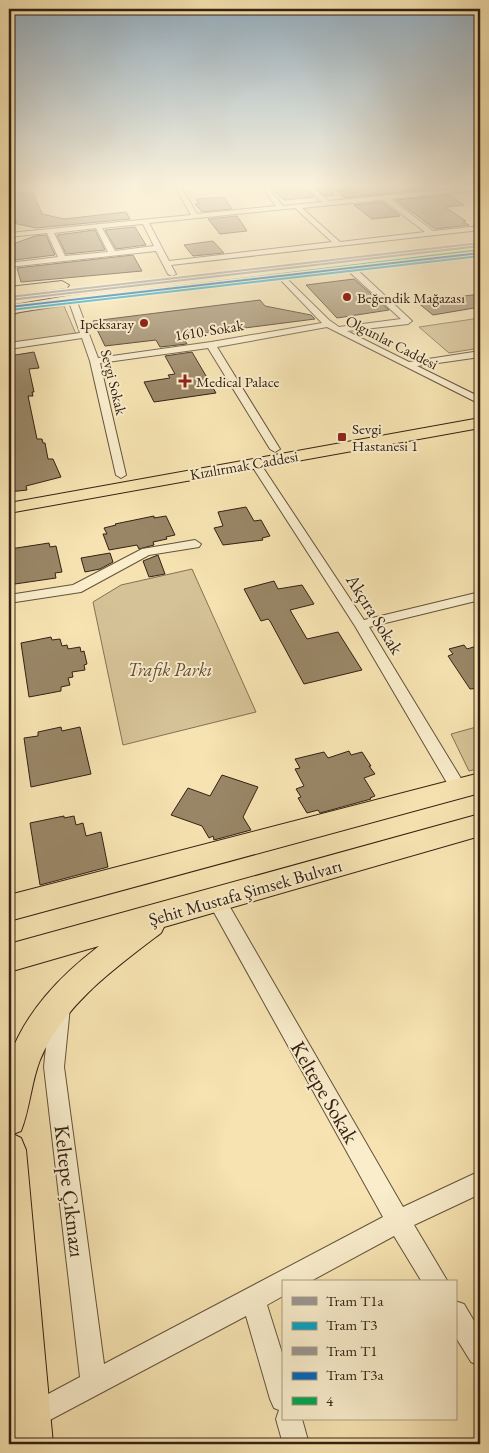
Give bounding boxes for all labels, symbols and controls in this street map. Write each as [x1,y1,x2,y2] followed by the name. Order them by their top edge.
[357,288,465,307] place label: Beğendik Mağazası
[341,291,353,303] marker: Beğendik Mağazası
[343,311,442,374] street label: Olgunlar Caddesi
[80,314,134,333] place label: Ipeksaray
[173,315,246,345] street label: 1610. Sokak
[138,317,150,329] marker: Ipeksaray
[97,347,132,418] street label: Sevgi Sokak
[196,372,280,391] place label: Medical Palace
[178,374,192,388] marker: Medical Palace
[352,419,418,455] place label: Sevgi Hastanesi 1
[336,431,348,443] marker: Sevgi Hastanesi 1
[188,446,300,484] street label: Kızılırmak Caddesi
[341,569,409,659] street label: Akçıra Sokak
[128,658,212,682] park label: Trafik Parkı
[146,853,345,931] street label: Şehit Mustafa Şimsek Bulvarı
[285,1036,366,1149] street label: Keltepe Sokak
[49,1123,91,1259] street label: Keltepe Çıkmazı
[282,1280,456,1420] legend
[326,1291,383,1310] text: Tram T1a
[326,1315,377,1334] text: Tram T3
[326,1341,377,1360] text: Tram T1
[326,1365,383,1384] text: Tram T3a
[326,1391,334,1410] text: 4

